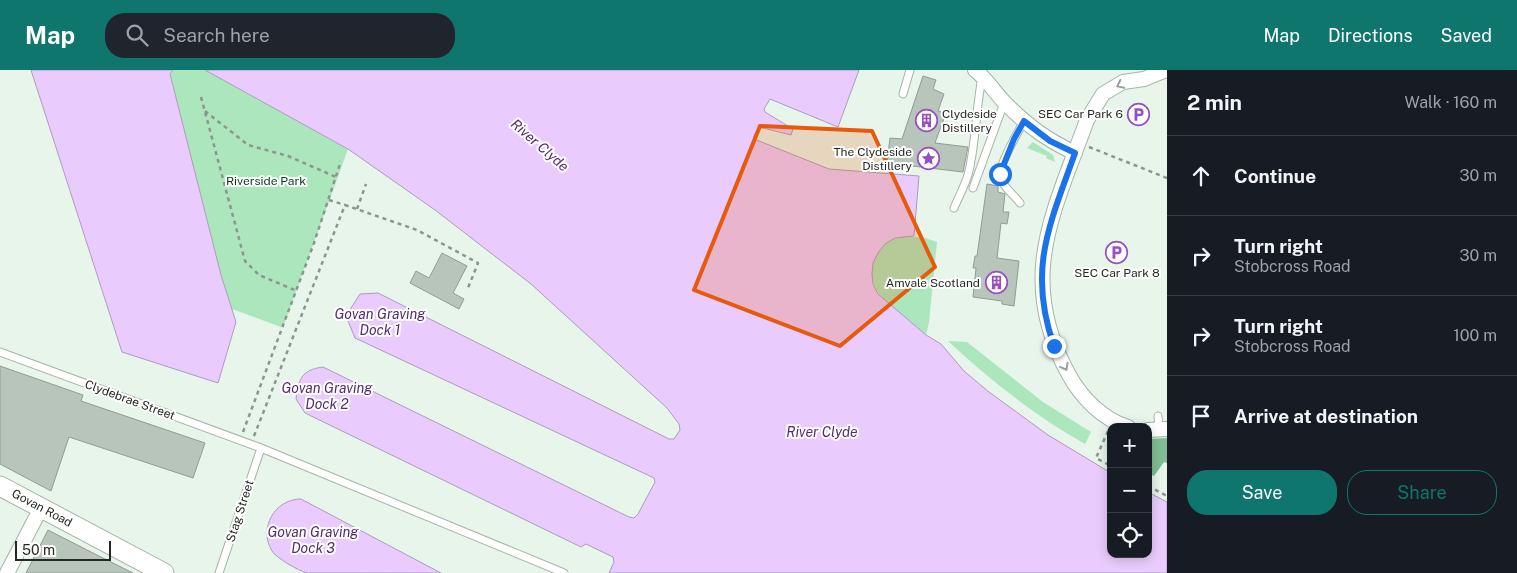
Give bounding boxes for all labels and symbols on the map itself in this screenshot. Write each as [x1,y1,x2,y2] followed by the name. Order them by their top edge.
[1116,79,1125,89] one-way arrow
[1127,102,1151,126] parking icon: SEC Car Park 6
[942,107,997,135] place label: Clydeside Distillery
[1038,107,1123,121] place label: SEC Car Park 6
[914,109,938,133] building icon: Clydeside Distillery
[508,116,572,175] water label: River Clyde
[833,145,913,173] place label: The Clydeside Distillery
[916,147,940,171] place icon: The Clydeside Distillery
[989,163,1012,186] route start
[226,174,306,188] park label: Riverside Park
[1105,240,1129,264] parking icon: SEC Car Park 8
[1074,266,1160,280] place label: SEC Car Park 8
[984,271,1008,295] building icon: Amvale Scotland
[886,276,980,290] place label: Amvale Scotland
[334,306,426,338] water label: Govan Graving Dock 1
[1043,335,1066,358] route end
[1059,362,1069,371] one-way arrow
[83,377,177,423] street label: Clydebrae Street
[281,380,373,412] water label: Govan Graving Dock 2
[786,424,858,440] water label: River Clyde
[223,478,257,544] street label: Stag Street
[9,486,75,530] street label: Govan Road
[267,524,359,556] water label: Govan Graving Dock 3
[15,538,111,561] scale bar

